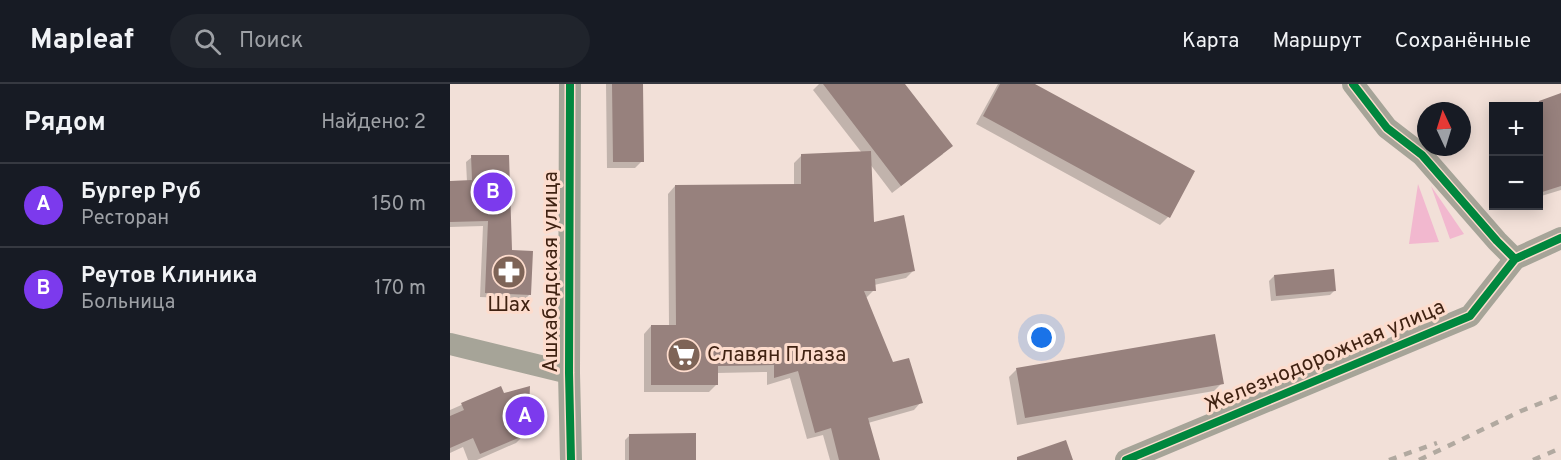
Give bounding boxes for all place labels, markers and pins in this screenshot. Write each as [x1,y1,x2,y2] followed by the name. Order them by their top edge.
[474,170,513,214] pin: B
[491,254,527,290] pharmacy icon: Шах
[487,292,531,319] place label: Шах
[666,337,702,373] supermarket icon: Славян Плаза
[707,342,846,369] place label: Славян Плаза
[506,394,544,438] pin: A

